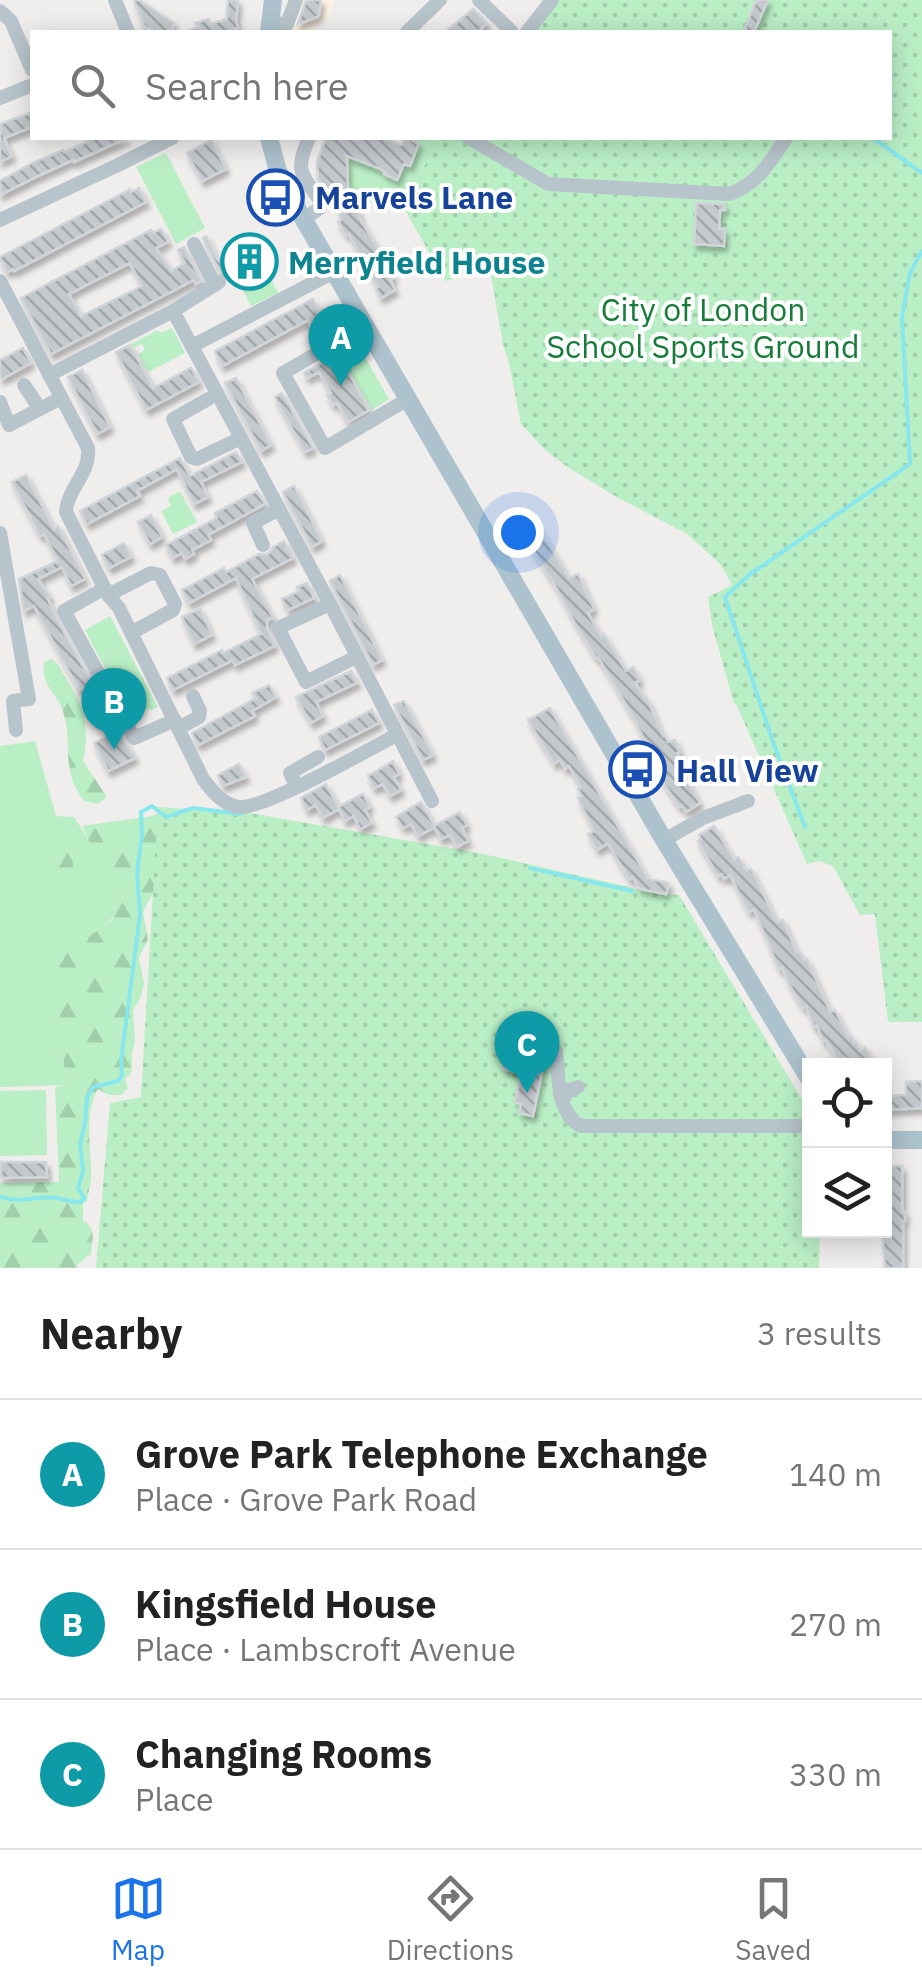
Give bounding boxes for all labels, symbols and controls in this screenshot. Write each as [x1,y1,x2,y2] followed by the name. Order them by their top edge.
[30,30,892,140] search box
[65,58,120,113] icon: search
[145,61,349,110] text: Search here
[246,167,306,227] bus stop icon: Marvels Lane
[315,176,513,218] place label: Marvels Lane
[219,232,279,292] building icon: Merryfield House
[288,241,545,283] place label: Merryfield House
[547,288,859,367] park label: City of London School Sports Ground
[308,304,374,386] pin: A
[493,507,544,558] your location
[82,668,146,750] pin: B
[607,740,667,800] bus stop icon: Hall View
[676,749,819,791] place label: Hall View
[494,1010,560,1093] pin: C
[802,1058,892,1238] map controls
[802,1058,892,1148] button: locate
[802,1148,892,1238] button: layers
[40,1306,182,1361] text: Nearby
[757,1312,882,1354] text: 3 results
[135,1429,708,1478] text: Grove Park Telephone Exchange
[62,1453,83,1495] text: A
[789,1453,882,1495] text: 140 m
[135,1478,477,1520] text: Place · Grove Park Road
[135,1579,437,1628] text: Kingsfield House
[62,1603,83,1645] text: B
[789,1603,882,1645] text: 270 m
[135,1628,516,1670] text: Place · Lambscroft Avenue
[135,1729,432,1778] text: Changing Rooms
[62,1753,83,1795] text: C
[789,1753,882,1795] text: 330 m
[135,1778,214,1820] text: Place
[111,1871,166,1968] tab: Map
[387,1871,514,1968] tab: Directions
[735,1871,811,1968] tab: Saved

